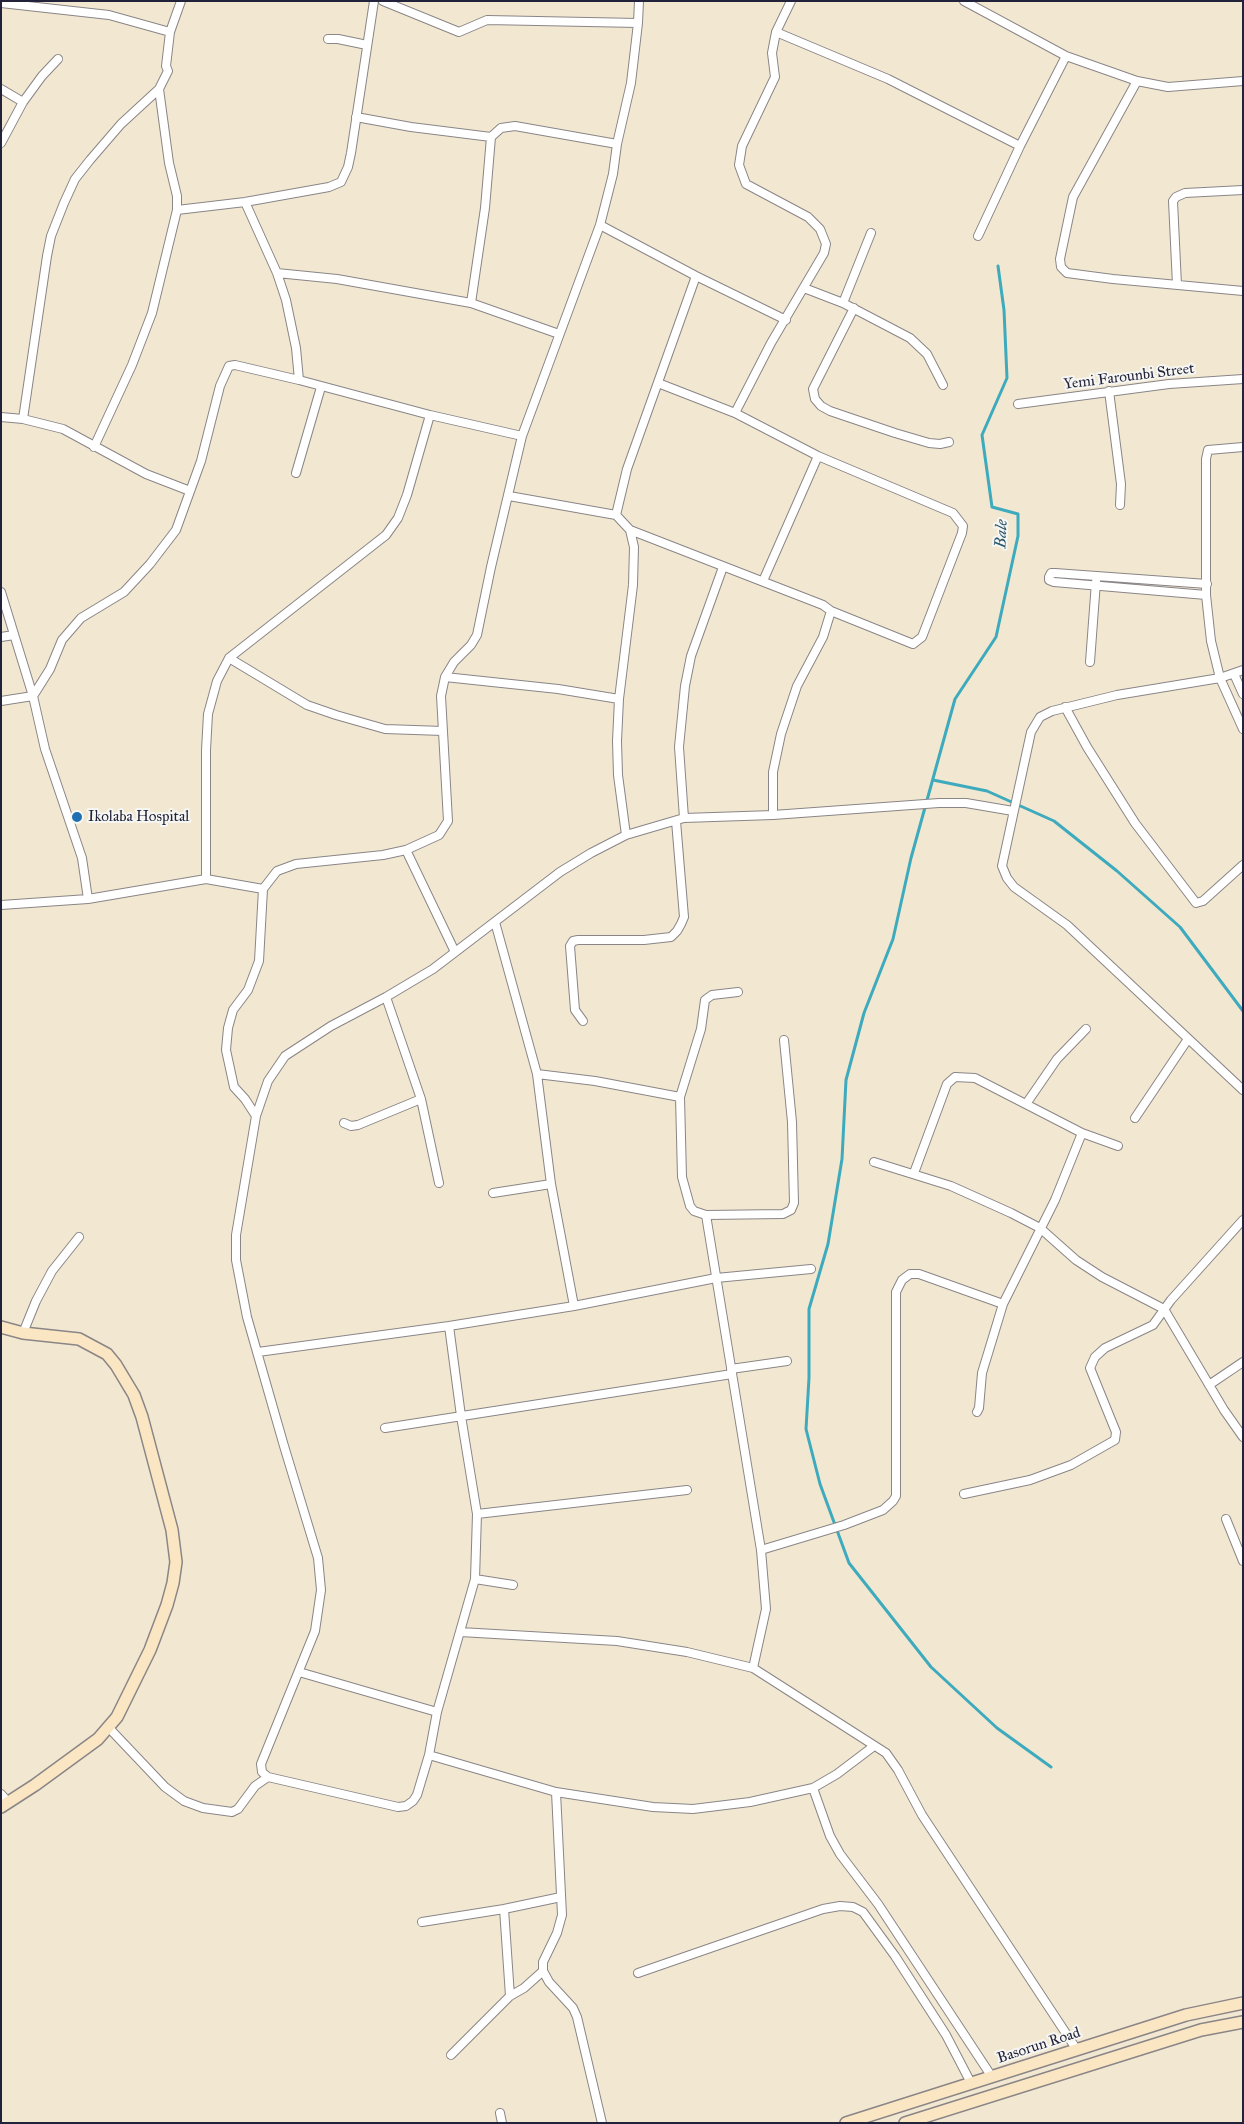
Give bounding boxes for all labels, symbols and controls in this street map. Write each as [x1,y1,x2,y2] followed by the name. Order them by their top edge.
[1063,360,1195,394] street label: Yemi Farounbi Street
[992,519,1012,549] water label: Bale
[88,808,189,826] place label: Ikolaba Hospital
[70,810,84,824] marker: Ikolaba Hospital
[995,2024,1083,2068] street label: Basorun Road

